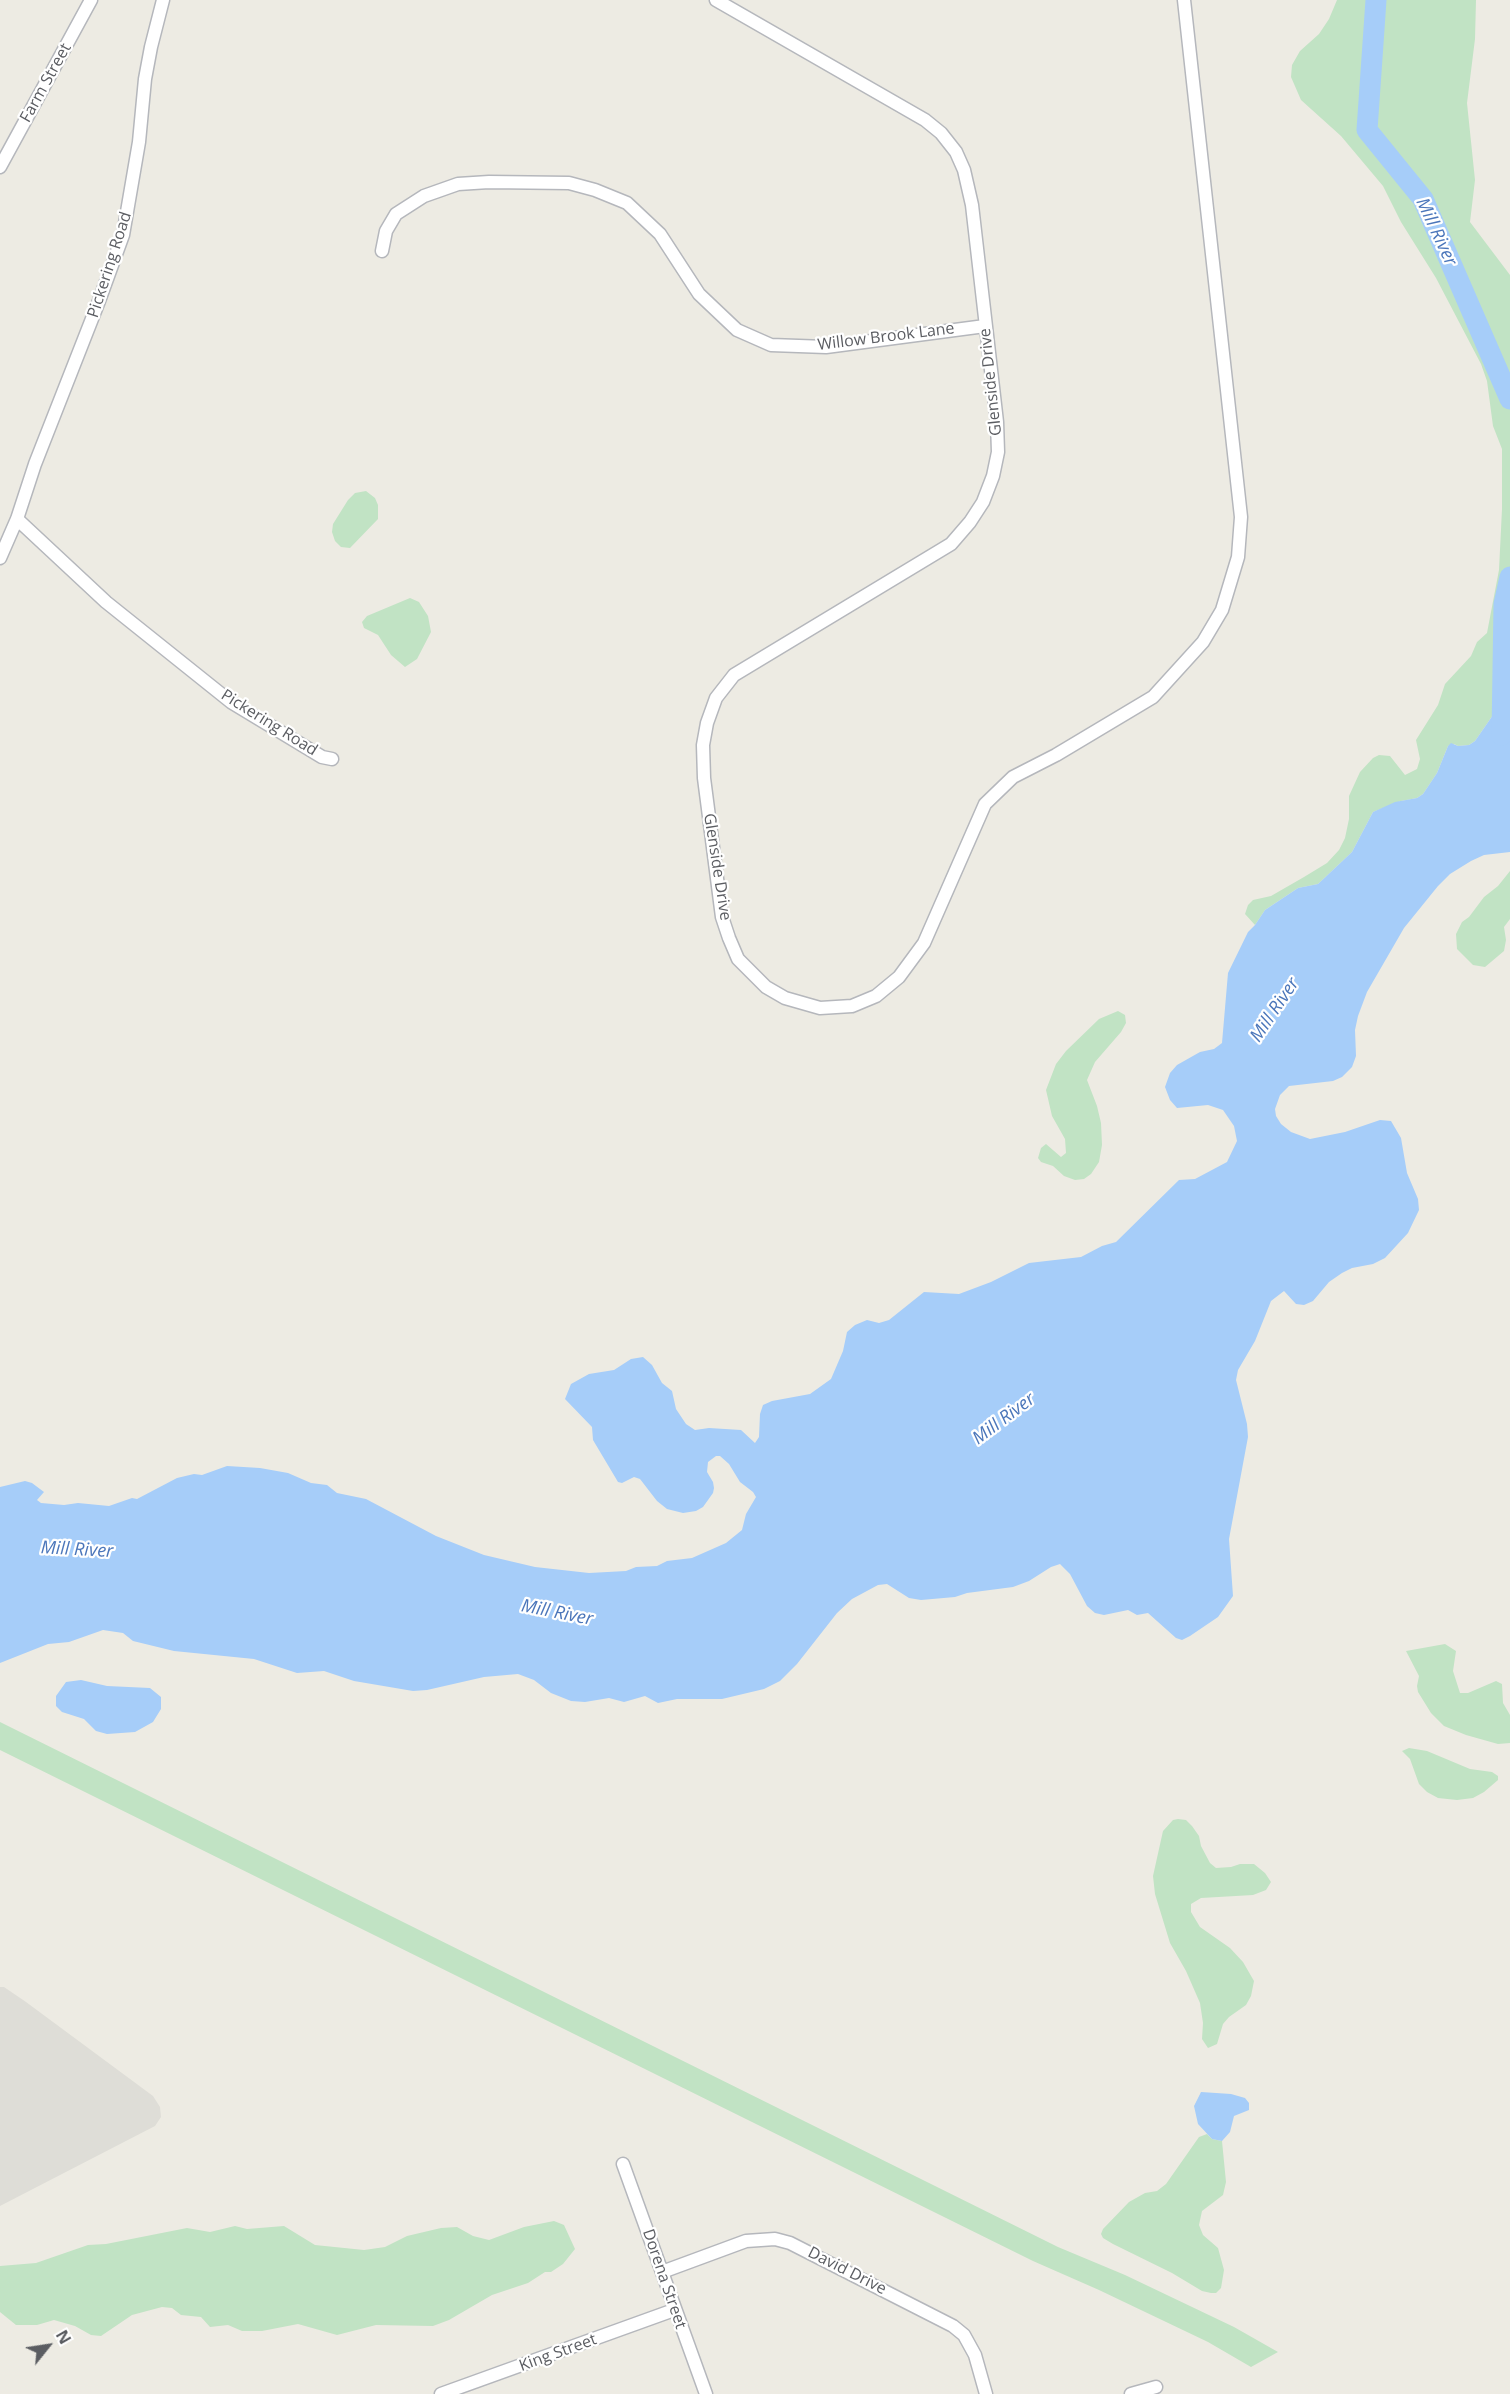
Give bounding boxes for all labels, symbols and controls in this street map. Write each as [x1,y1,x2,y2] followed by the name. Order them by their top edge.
[16,40,76,126] street label: Farm Street
[1411,195,1461,269] water label: Mill River
[84,210,136,320] street label: Pickering Road
[816,319,956,355] street label: Willow Brook Lane
[976,327,1006,437] street label: Glenside Drive
[217,686,321,760] street label: Pickering Road
[699,812,735,922] street label: Glenside Drive
[1246,974,1304,1046] water label: Mill River
[969,1389,1039,1449] water label: Mill River
[40,1537,114,1563] water label: Mill River
[519,1595,595,1631] water label: Mill River
[638,2227,690,2331] street label: Dorena Street
[804,2243,890,2299] street label: David Drive
[18,2316,78,2376] north arrow
[51,2326,76,2348] text: N
[517,2330,599,2376] street label: King Street

